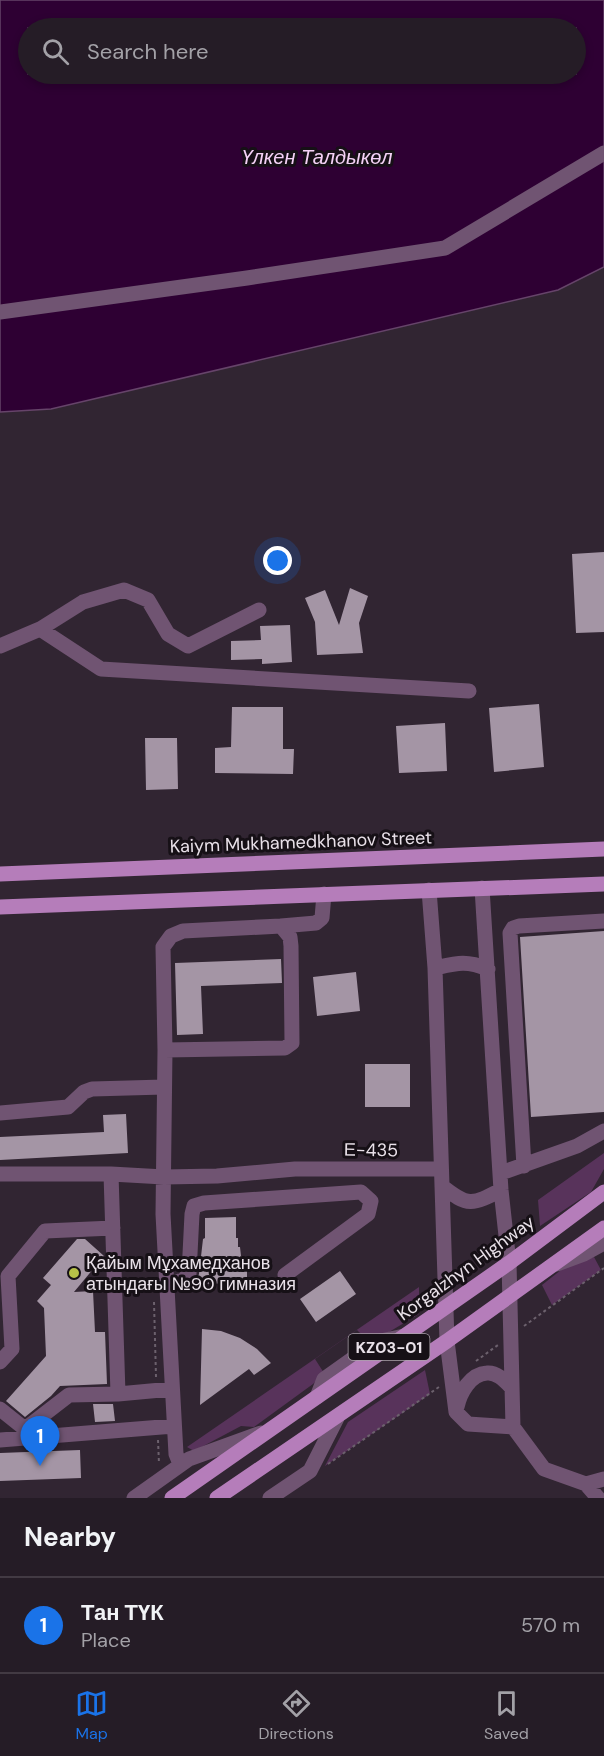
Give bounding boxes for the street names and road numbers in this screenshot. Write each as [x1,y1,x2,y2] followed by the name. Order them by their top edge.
[169,825,433,859] street label: Kaiym Mukhamedkhanov Street
[344,1138,398,1162] street label: Е-435
[393,1210,539,1326] street label: Korgalzhyn Highway
[348,1334,430,1360] road number: KZ03-01

